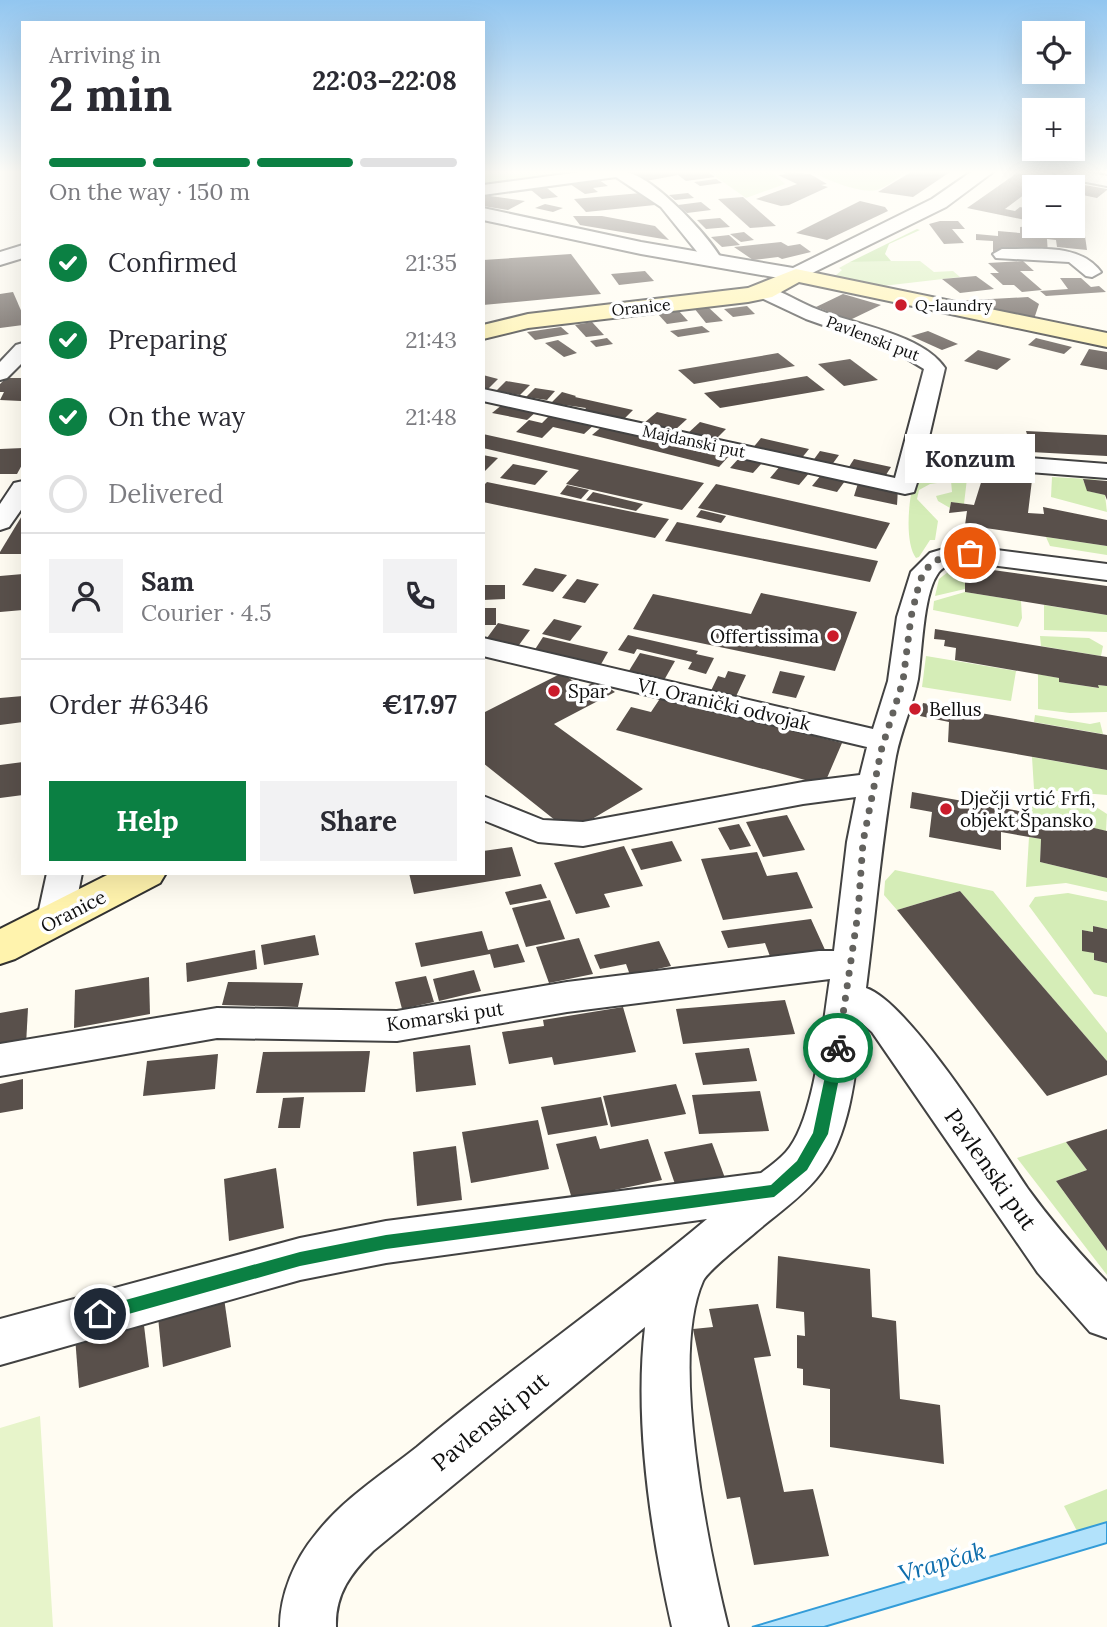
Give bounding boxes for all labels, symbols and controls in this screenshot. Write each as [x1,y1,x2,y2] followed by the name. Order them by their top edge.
[1022,21,1085,238] map controls
[1022,21,1085,84] button: locate
[49,40,161,69] text: Arriving in
[312,64,457,97] text: 22:03–22:08
[49,65,172,124] text: 2 min
[1022,98,1085,161] button: +
[1022,175,1085,238] button: −
[49,177,250,206] text: On the way · 150 m
[49,244,87,282] icon: check
[108,246,237,279] text: Confirmed
[405,248,457,277] text: 21:35
[611,294,672,320] street label: Oranice
[915,295,993,315] place label: Q-laundry
[893,297,909,313] marker: Q-laundry
[823,311,923,365] street label: Pavlenski put
[49,321,87,359] icon: check
[108,323,227,356] text: Preparing
[405,325,457,354] text: 21:43
[49,398,87,436] icon: check
[108,400,245,433] text: On the way
[405,402,457,431] text: 21:48
[641,420,748,462] street label: Majdanski put
[905,434,1035,483] callout: Konzum
[925,444,1015,473] text: Konzum
[108,477,224,510] text: Delivered
[940,523,1000,583] pin
[951,534,989,572] icon: bag
[49,559,123,633] button: person
[383,559,457,633] button: phone
[141,565,194,598] text: Sam
[141,598,272,627] text: Courier · 4.5
[710,624,819,648] place label: Offertissima
[825,628,841,644] marker: Offertissima
[634,672,814,736] street label: VI. Oranički odvojak
[568,679,609,703] place label: Spar
[546,683,562,699] marker: Spar
[49,688,209,721] text: Order #6346
[382,688,457,721] text: €17.97
[929,697,982,721] place label: Bellus
[907,701,923,717] marker: Bellus
[49,781,246,861] button: Help
[260,781,457,861] button: Share
[960,786,1096,832] place label: Dječji vrtić Frfi, objekt Špansko
[938,801,954,817] marker: Dječji vrtić Frfi, objekt Špansko
[36,884,110,938] street label: Oranice
[385,996,506,1036] street label: Komarski put
[803,1013,873,1083] courier
[819,1029,857,1067] icon: bike
[939,1103,1044,1235] street label: Pavlenski put
[70,1284,130,1344] pin
[81,1295,119,1333] icon: home
[426,1365,554,1477] street label: Pavlenski put
[895,1535,989,1589] water label: Vrapčak

